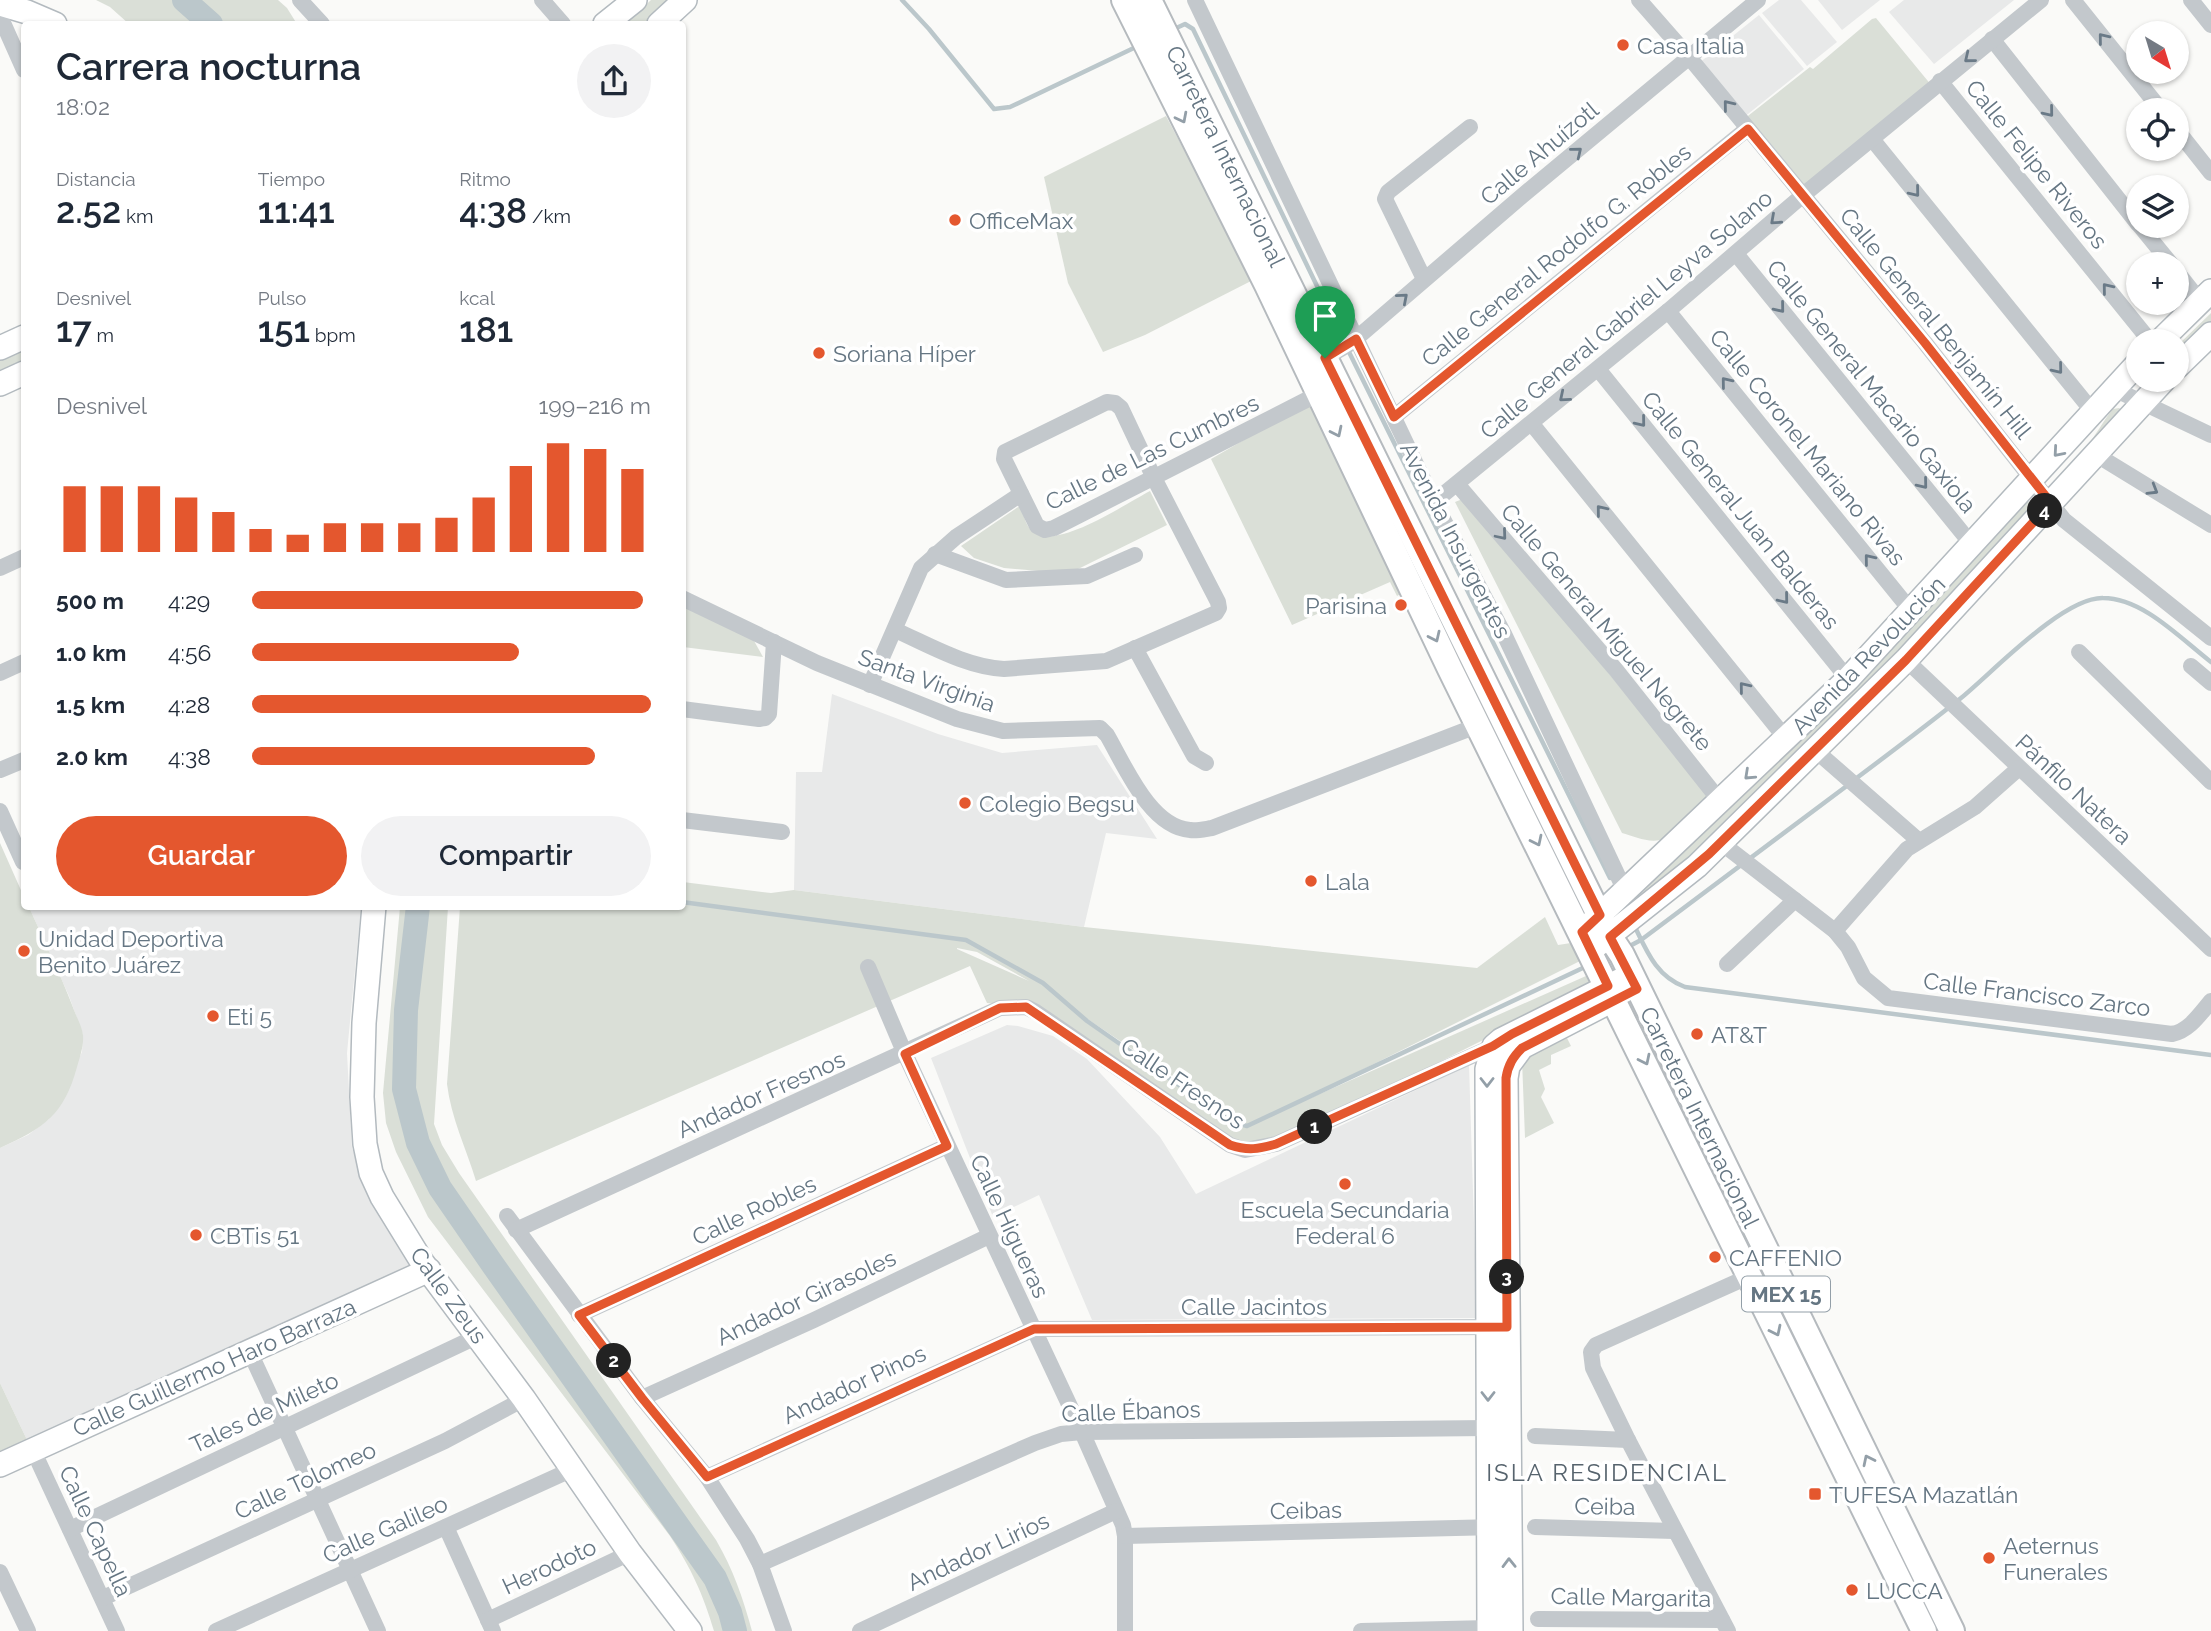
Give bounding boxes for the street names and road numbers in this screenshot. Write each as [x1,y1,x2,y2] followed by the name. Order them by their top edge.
[1161,41,1292,272] street label: Carretera Internacional
[1961,74,2113,254] street label: Calle Felipe Riveros
[1475,95,1604,210] street label: Calle Ahuízotl
[1416,138,1696,372] street label: Calle General Rodolfo G. Robles
[1474,184,1778,444] street label: Calle General Gabriel Leyva Solano
[1835,202,2038,444] street label: Calle General Benjamín Hill
[1762,254,1982,518] street label: Calle General Macario Gaxiola
[1704,323,1912,571] street label: Calle Coronel Mariano Rivas
[1637,386,1845,634] street label: Calle General Juan Balderas
[1041,389,1263,515] street label: Calle de Las Cumbres
[1395,438,1517,642] street label: Avenida Insurgentes
[1496,498,1718,756] street label: Calle General Miguel Negrete
[1786,570,1950,740] street label: Avenida Revolución
[855,643,999,717] street label: Santa Virginia
[2010,728,2138,850] street label: Pánfilo Natera
[1922,967,2152,1021] street label: Calle Francisco Zarco
[1635,1002,1766,1233] street label: Carretera Internacional
[1116,1032,1250,1134] street label: Calle Fresnos
[673,1045,849,1143] street label: Andador Fresnos
[965,1150,1055,1302] street label: Calle Higueras
[688,1170,820,1250] street label: Calle Robles
[405,1242,493,1348] street label: Calle Zeus
[712,1244,900,1350] street label: Andador Girasoles
[1742,1276,1830,1312] road number: MEX 15
[68,1292,360,1442] street label: Calle Guillermo Haro Barraza
[1181,1293,1327,1320] street label: Calle Jacintos
[778,1339,930,1429] street label: Andador Pinos
[186,1366,342,1458] street label: Tales de Mileto
[1061,1395,1201,1427] street label: Calle Ébanos
[230,1435,380,1525] street label: Calle Tolomeo
[54,1461,138,1601] street label: Calle Capella
[318,1489,452,1569] street label: Calle Galileo
[1574,1492,1636,1520] street label: Ceiba
[1270,1496,1342,1524] street label: Ceibas
[903,1506,1053,1596] street label: Andador Lirios
[498,1532,600,1600] street label: Herodoto
[1550,1582,1712,1612] street label: Calle Margarita

